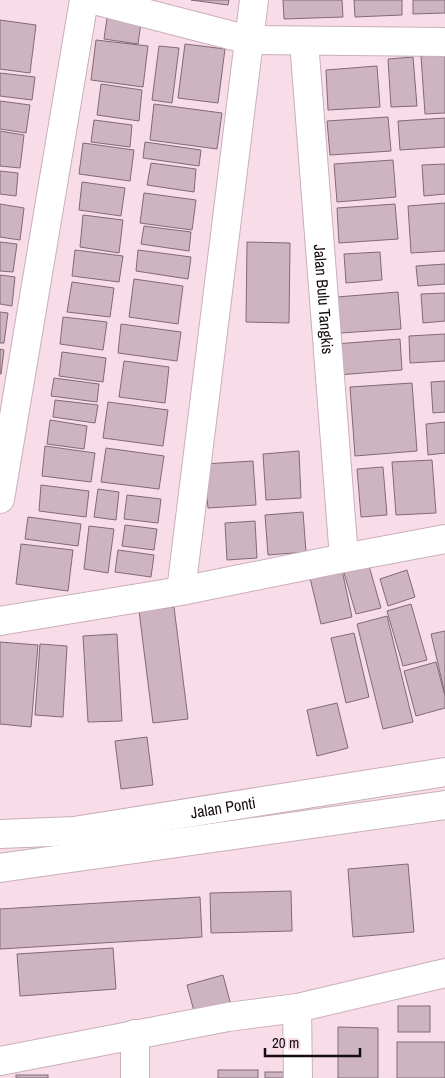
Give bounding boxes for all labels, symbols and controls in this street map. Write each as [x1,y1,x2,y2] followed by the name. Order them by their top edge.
[309,243,339,355] street label: Jalan Bulu Tangkis
[189,791,257,823] street label: Jalan Ponti
[265,1026,360,1058] scale bar
[272,1032,299,1053] text: 20 m

